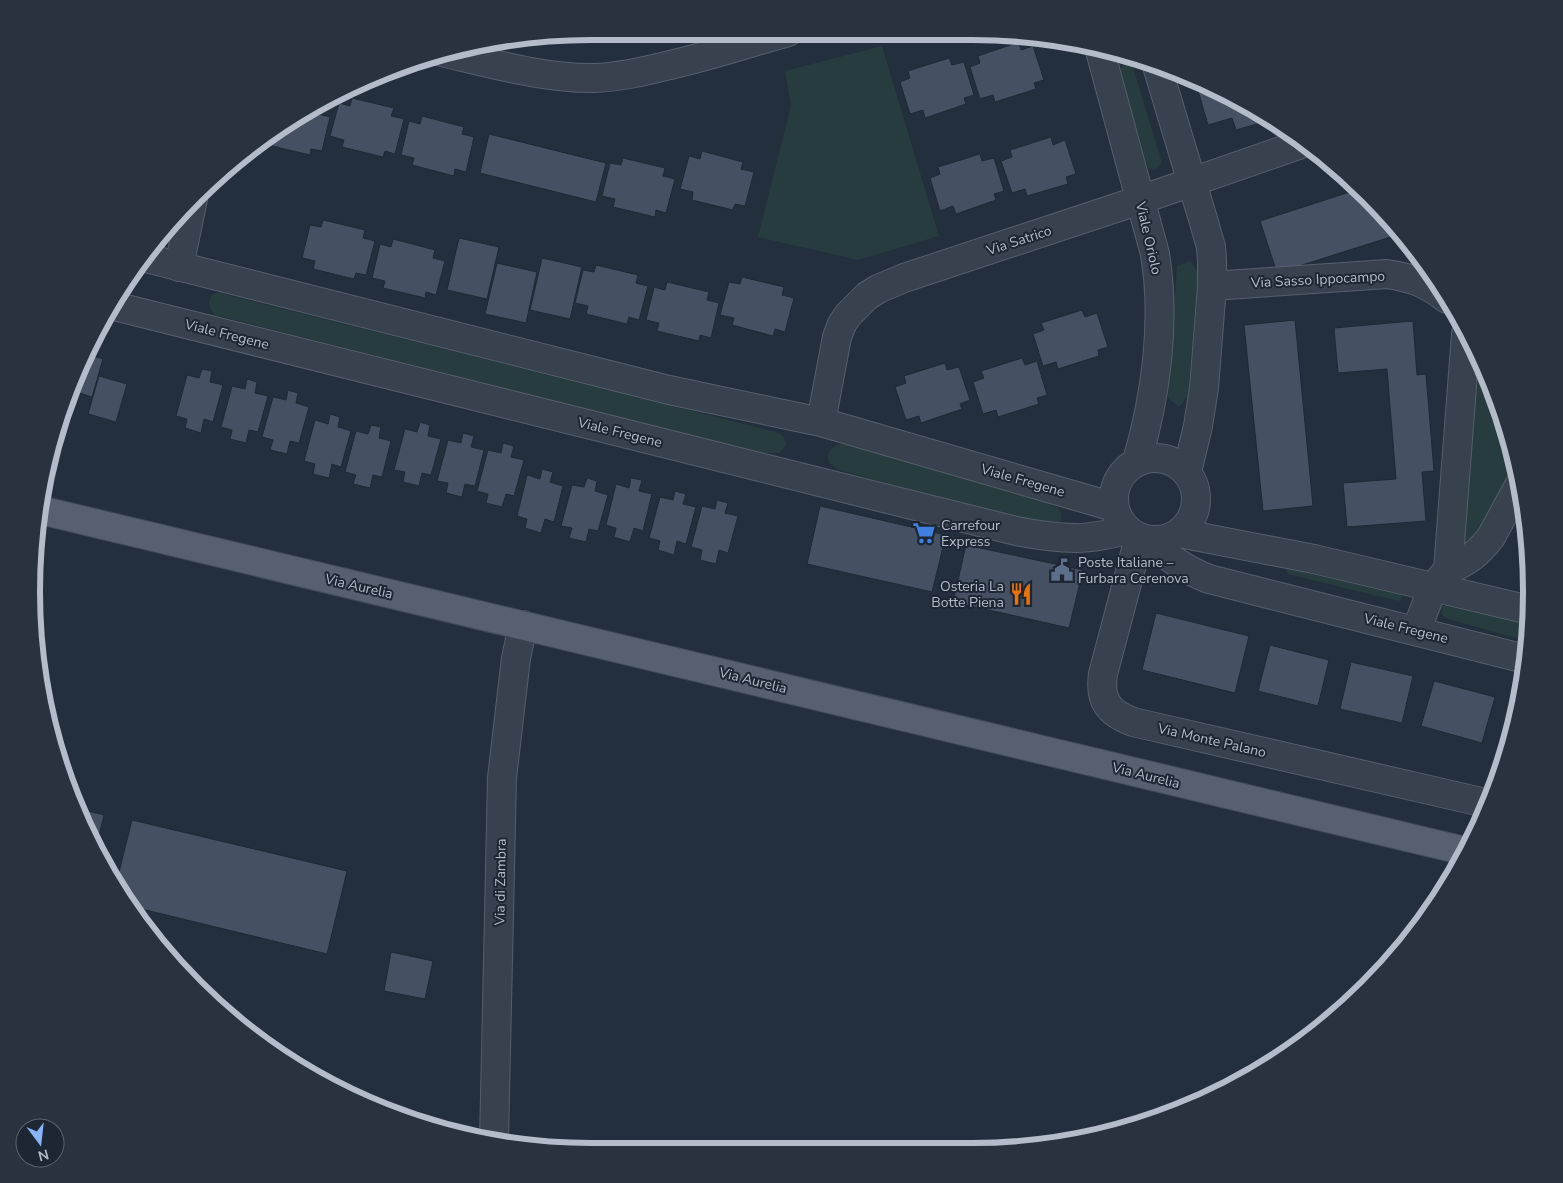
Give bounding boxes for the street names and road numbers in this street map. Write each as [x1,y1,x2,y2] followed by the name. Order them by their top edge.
[1131,199,1166,277] street label: Viale Oriolo
[983,221,1054,260] street label: Via Satrico
[1249,266,1386,293] street label: Via Sasso Ippocampo
[182,315,271,354] street label: Viale Fregene
[575,413,664,452] street label: Viale Fregene
[978,459,1067,502] street label: Viale Fregene
[322,569,395,604] street label: Via Aurelia
[1361,609,1450,648] street label: Viale Fregene
[716,663,789,698] street label: Via Aurelia
[1155,719,1268,762] street label: Via Monte Palano
[1109,758,1182,793] street label: Via Aurelia
[490,838,511,927] street label: Via di Zambra

